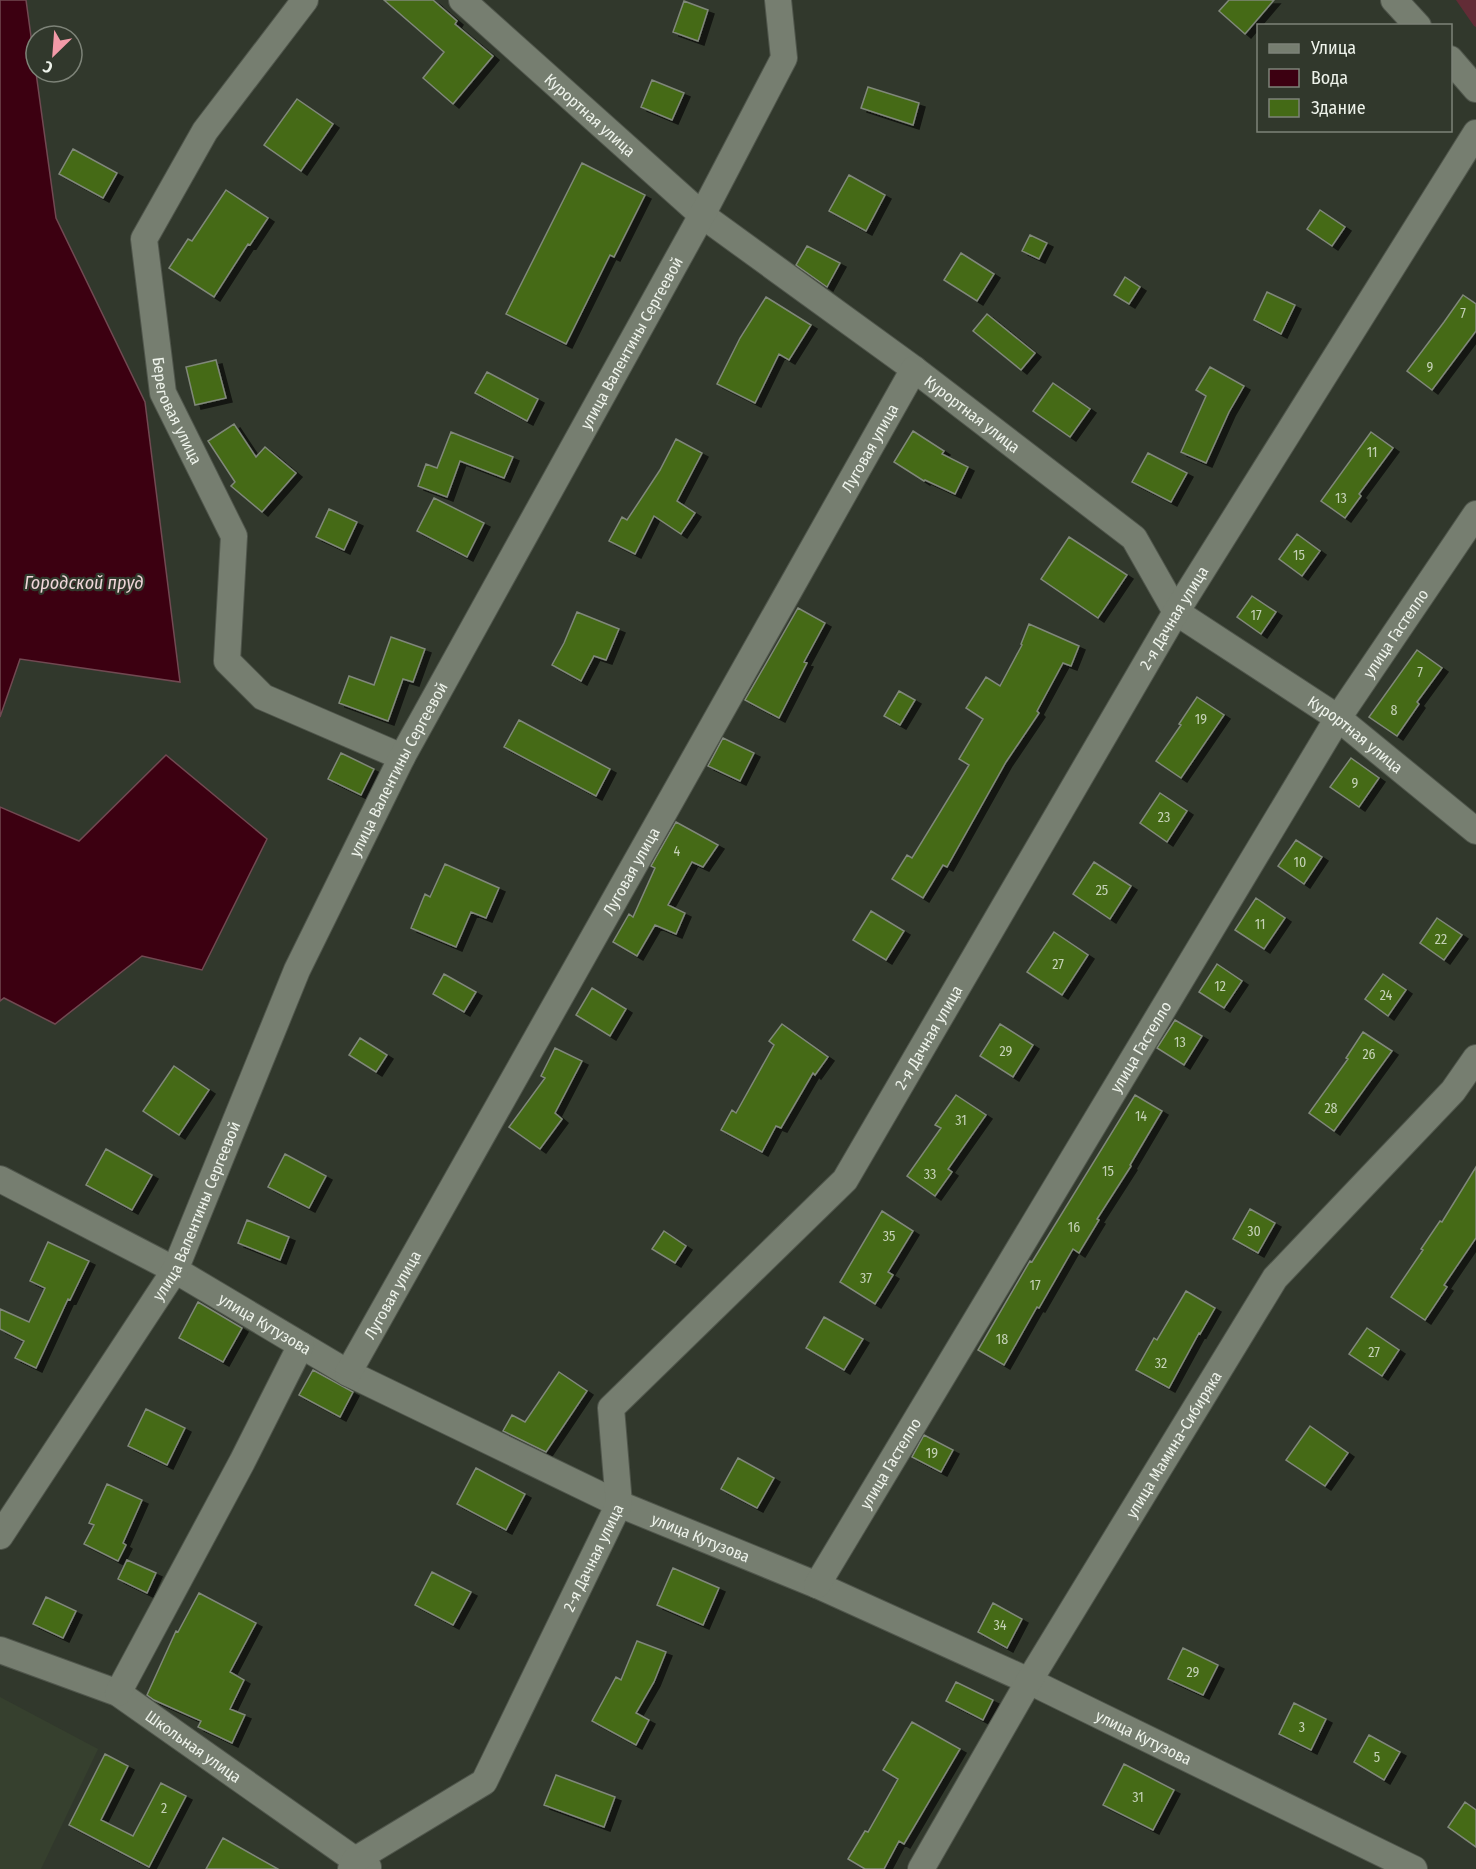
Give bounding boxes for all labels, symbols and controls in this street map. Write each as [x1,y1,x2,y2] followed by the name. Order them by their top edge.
[24,24,84,84] north arrow
[1257,24,1452,132] legend
[1310,37,1356,59] text: Улица
[40,57,56,78] text: С
[1311,67,1348,89] text: Вода
[540,70,639,161] street label: Курортная улица
[1311,97,1366,119] text: Здание
[576,254,687,433] street label: улица Валентины Сергеевой
[1460,305,1466,322] house number: 7
[149,356,206,468] street label: Береговая улица
[1427,359,1434,376] house number: 9
[921,372,1024,457] street label: Курортная улица
[838,400,902,496] street label: Луговая улица
[1367,444,1377,461] house number: 11
[1335,490,1347,507] house number: 13
[1293,547,1305,564] house number: 15
[1136,563,1212,673] street label: 2-я Дачная улица
[24,572,144,594] water label: Городской пруд
[1359,585,1433,681] street label: улица Гастелло
[1250,607,1262,624] house number: 17
[1417,664,1423,681] house number: 7
[345,679,452,860] street label: улица Валентины Сергеевой
[1304,692,1407,777] street label: Курортная улица
[1391,702,1398,719] house number: 8
[1195,711,1207,728] house number: 19
[1352,775,1359,792] house number: 9
[1158,809,1170,826] house number: 23
[599,824,664,919] street label: Луговая улица
[674,843,681,860] house number: 4
[1294,854,1306,871] house number: 10
[1096,882,1108,899] house number: 25
[1255,916,1265,933] house number: 11
[1435,931,1447,948] house number: 22
[1052,956,1064,973] house number: 27
[1214,978,1226,995] house number: 12
[891,982,966,1093] street label: 2-я Дачная улица
[1380,987,1393,1004] house number: 24
[1106,998,1176,1096] street label: улица Гастелло
[1174,1034,1186,1051] house number: 13
[1000,1043,1013,1060] house number: 29
[1362,1046,1376,1063] house number: 26
[1324,1100,1338,1117] house number: 28
[1135,1108,1147,1125] house number: 14
[955,1112,967,1129] house number: 31
[149,1119,244,1304] street label: улица Валентины Сергеевой
[1102,1163,1114,1180] house number: 15
[924,1166,936,1183] house number: 33
[1068,1219,1080,1236] house number: 16
[1247,1223,1261,1240] house number: 30
[883,1228,895,1245] house number: 35
[360,1247,425,1342] street label: Луговая улица
[860,1270,872,1287] house number: 37
[1029,1277,1041,1294] house number: 17
[215,1289,314,1359] street label: улица Кутузова
[996,1331,1008,1348] house number: 18
[1368,1344,1380,1361] house number: 27
[1155,1355,1167,1372] house number: 32
[1122,1368,1226,1521] street label: улица Мамина-Сибиряка
[856,1414,925,1513] street label: улица Гастелло
[926,1445,938,1462] house number: 19
[559,1501,628,1615] street label: 2-я Дачная улица
[649,1509,753,1567] street label: улица Кутузова
[993,1617,1007,1634] house number: 34
[1187,1664,1200,1681] house number: 29
[142,1706,245,1787] street label: Школьная улица
[1093,1706,1195,1769] street label: улица Кутузова
[1299,1719,1305,1736] house number: 3
[1374,1749,1380,1766] house number: 5
[1132,1789,1144,1806] house number: 31
[161,1800,167,1817] house number: 2

